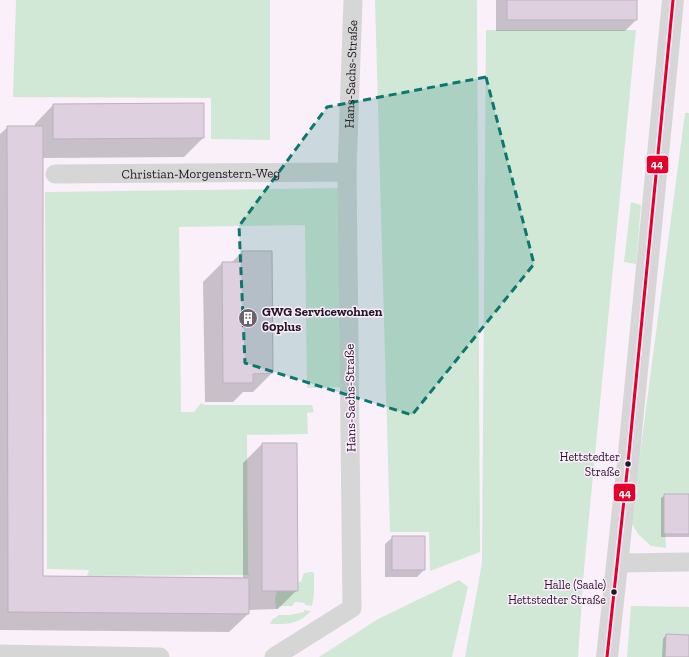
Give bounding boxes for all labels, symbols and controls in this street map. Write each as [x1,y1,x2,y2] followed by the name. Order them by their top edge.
[341,20,360,129] street label: Hans-Sachs-Straße
[646,155,669,174] line badge: 44
[651,158,664,171] text: 44
[121,165,280,181] street label: Christian-Morgenstern-Weg
[262,304,383,334] place label: GWG Servicewohnen 60plus
[237,307,259,329] building icon: GWG Servicewohnen 60plus
[342,344,358,452] street label: Hans-Sachs-Straße
[560,450,620,479] place label: Hettstedter Straße
[623,459,633,469] marker: Hettstedter Straße
[613,483,636,502] line badge: 44
[619,487,632,500] text: 44
[508,578,606,607] place label: Halle (Saale) Hettstedter Straße
[609,587,619,597] marker: Halle (Saale) Hettstedter Straße

